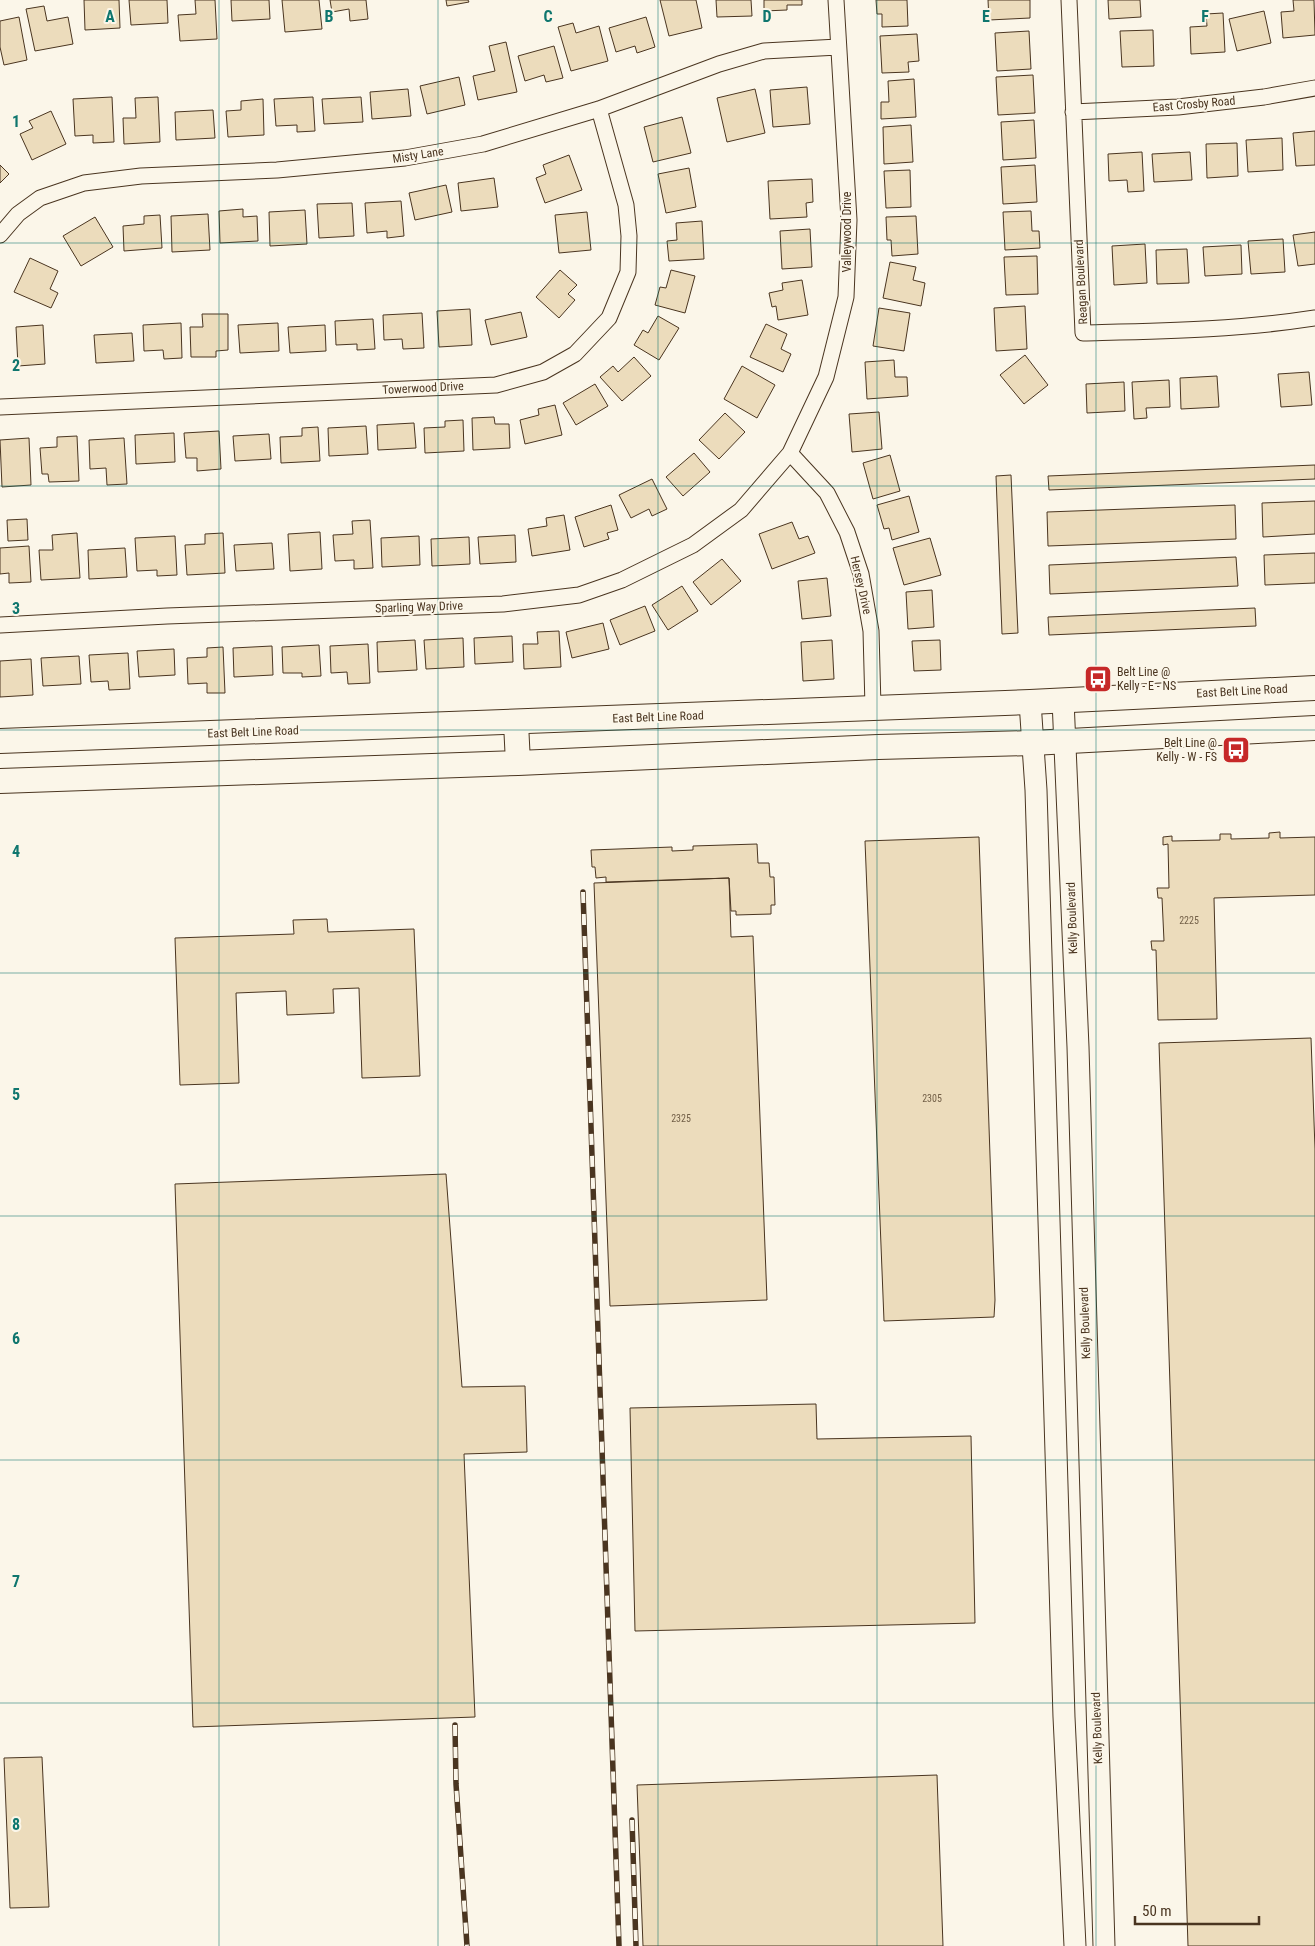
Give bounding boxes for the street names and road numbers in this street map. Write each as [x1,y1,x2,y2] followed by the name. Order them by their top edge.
[1152,93,1236,115] street label: East Crosby Road
[391,144,445,166] street label: Misty Lane
[840,191,854,272] street label: Valleywood Drive
[1072,239,1090,325] street label: Reagan Boulevard
[382,379,464,397] street label: Towerwood Drive
[847,554,875,616] street label: Hersey Drive
[375,598,464,616] street label: Sparling Way Drive
[1196,682,1288,700] street label: East Belt Line Road
[612,708,704,726] street label: East Belt Line Road
[207,723,299,741] street label: East Belt Line Road
[1064,882,1080,954] street label: Kelly Boulevard
[1077,1287,1093,1359] street label: Kelly Boulevard
[1089,1692,1105,1764] street label: Kelly Boulevard

